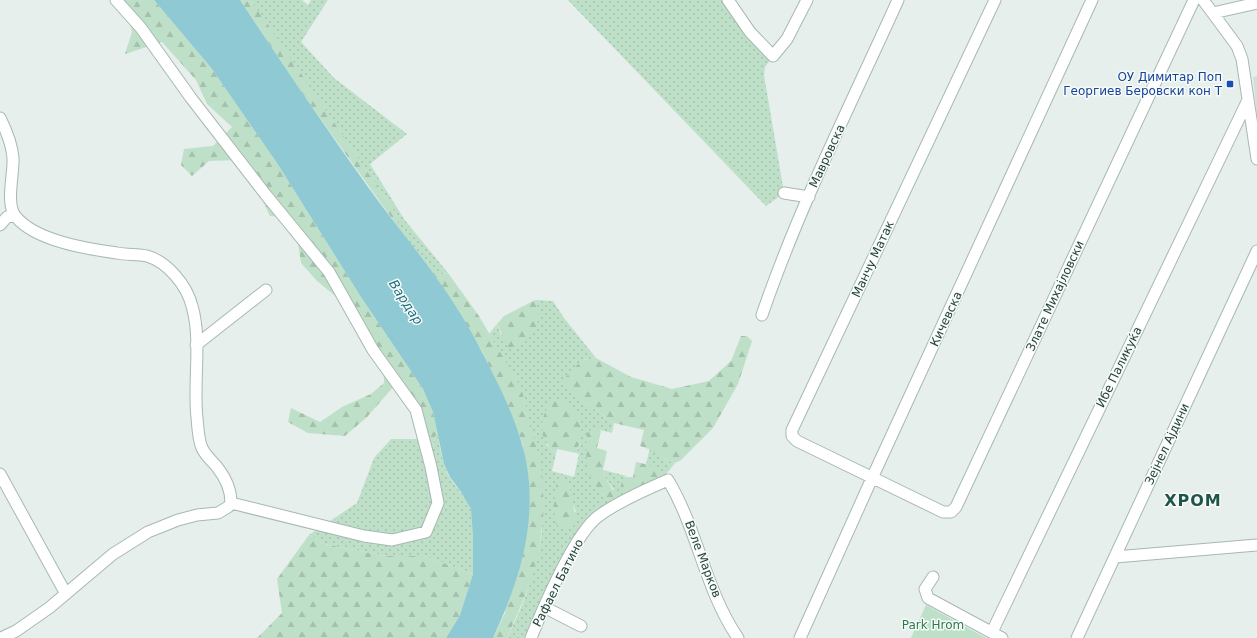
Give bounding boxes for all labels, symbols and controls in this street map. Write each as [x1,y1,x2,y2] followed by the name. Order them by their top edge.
[1063,70,1223,98] place label: ОУ Димитар Поп Георгиев Беровски кон Т
[1225,79,1235,89] marker: ОУ Димитар Поп Георгиев Беровски кон Т
[806,122,848,190] street label: Мавровска
[849,218,897,300] street label: Манчу Матак
[1023,238,1087,354] street label: Злате Михајловски
[386,277,426,327] water label: Вардар
[927,289,965,349] street label: Кичевска
[1093,324,1145,410] street label: Ибе Паликуќа
[1142,401,1192,487] street label: Зејнел Ајдини
[1164,491,1222,510] district label: ХРОМ
[682,518,724,600] street label: Веле Марков
[530,537,586,629] street label: Рафаел Батино
[902,618,964,632] park label: Park Hrom

